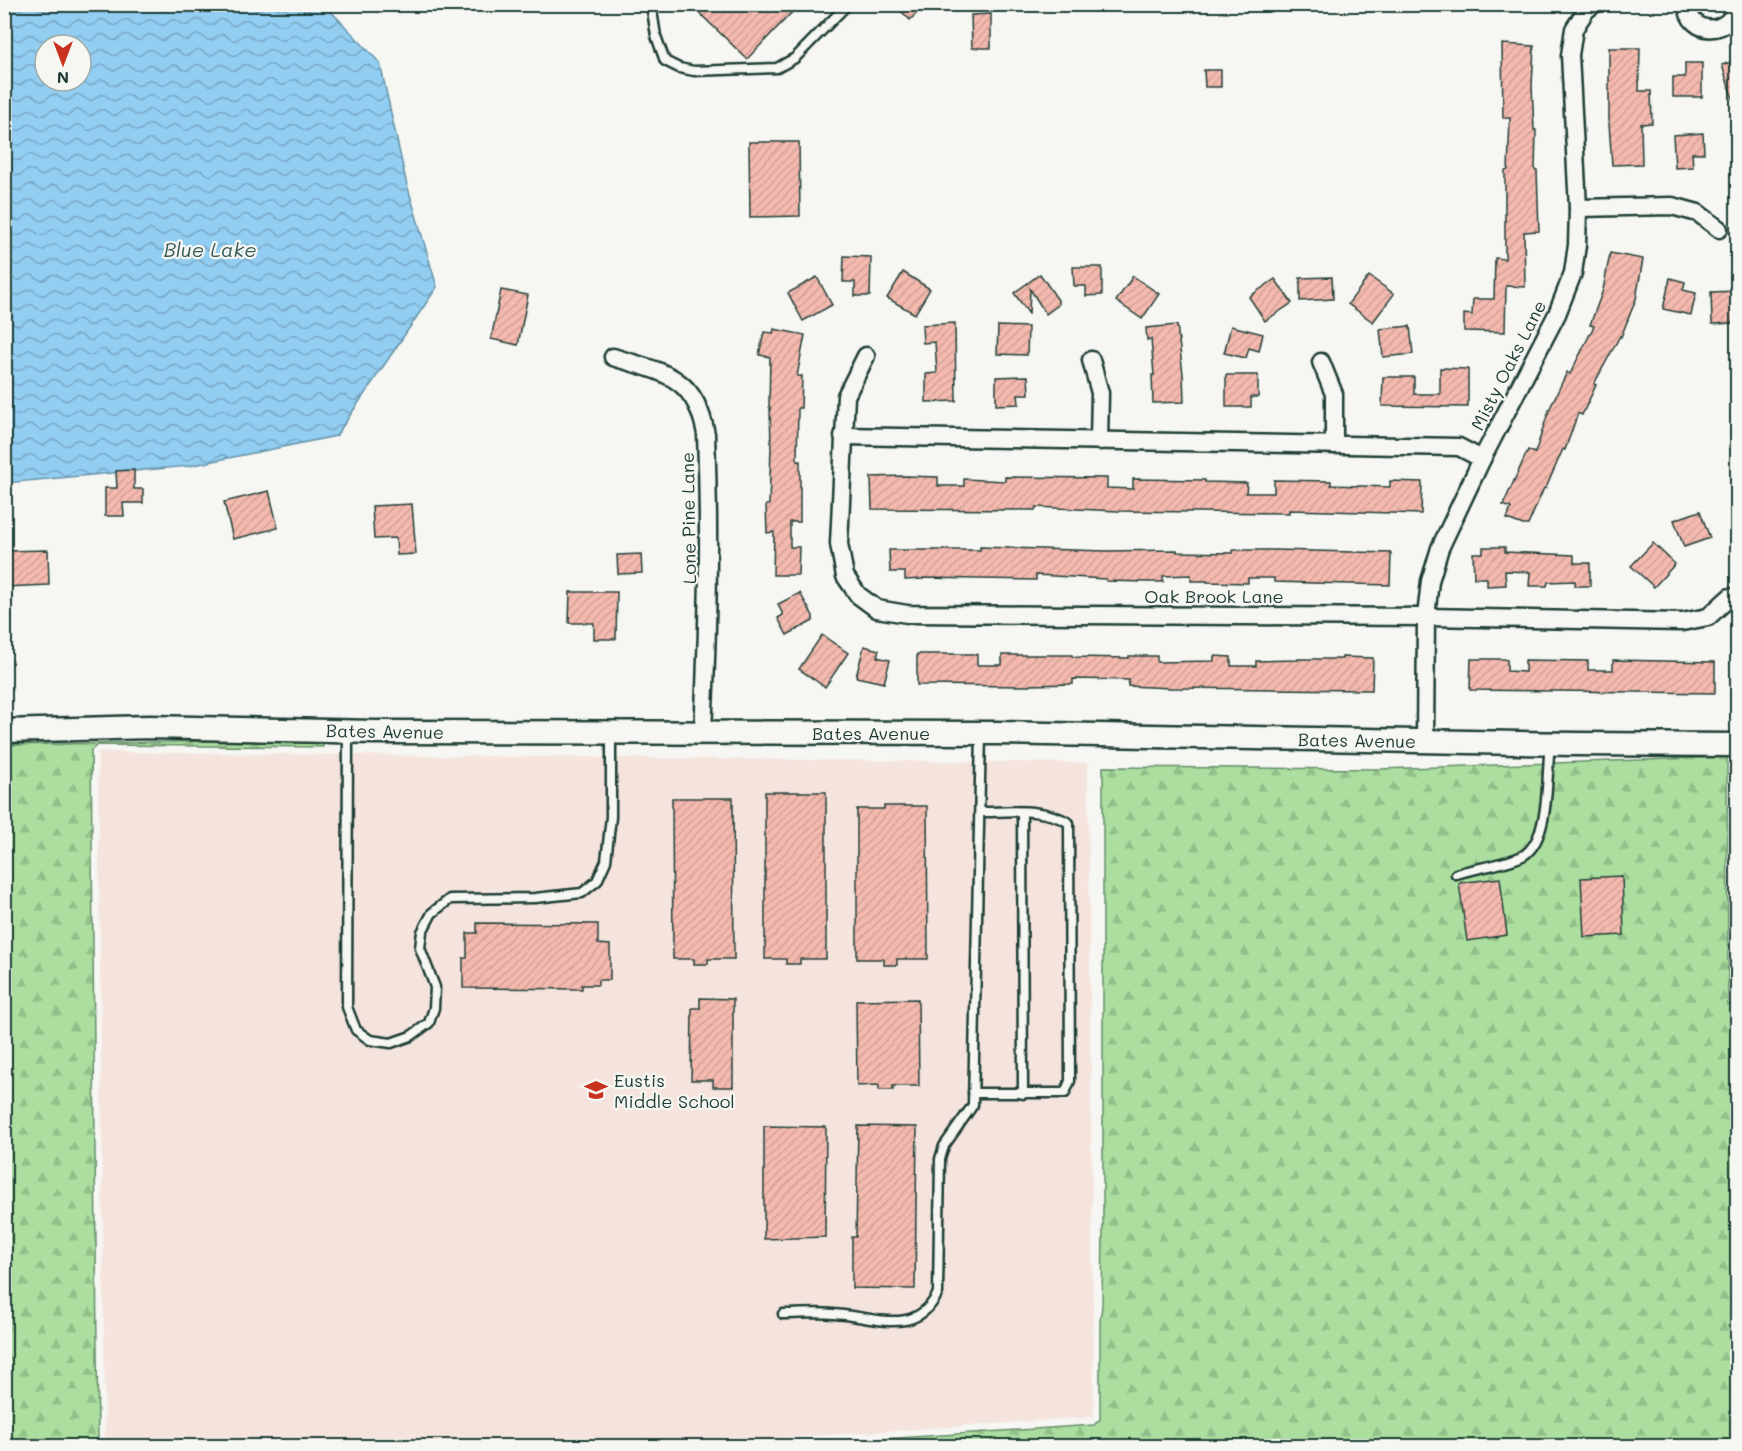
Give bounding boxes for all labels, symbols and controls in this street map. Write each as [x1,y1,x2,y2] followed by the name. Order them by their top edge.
[33,33,93,93] north arrow
[57,68,69,89] text: N
[163,236,257,262] water label: Blue Lake
[1465,296,1551,434] street label: Misty Oaks Lane
[675,452,701,584] street label: Lone Pine Lane
[1144,584,1284,608] street label: Oak Brook Lane
[326,718,444,744] street label: Bates Avenue
[812,721,930,745] street label: Bates Avenue
[1298,727,1416,753] street label: Bates Avenue
[614,1068,735,1113] place label: Eustis Middle School
[583,1077,609,1103] school or university icon: Eustis Middle School

